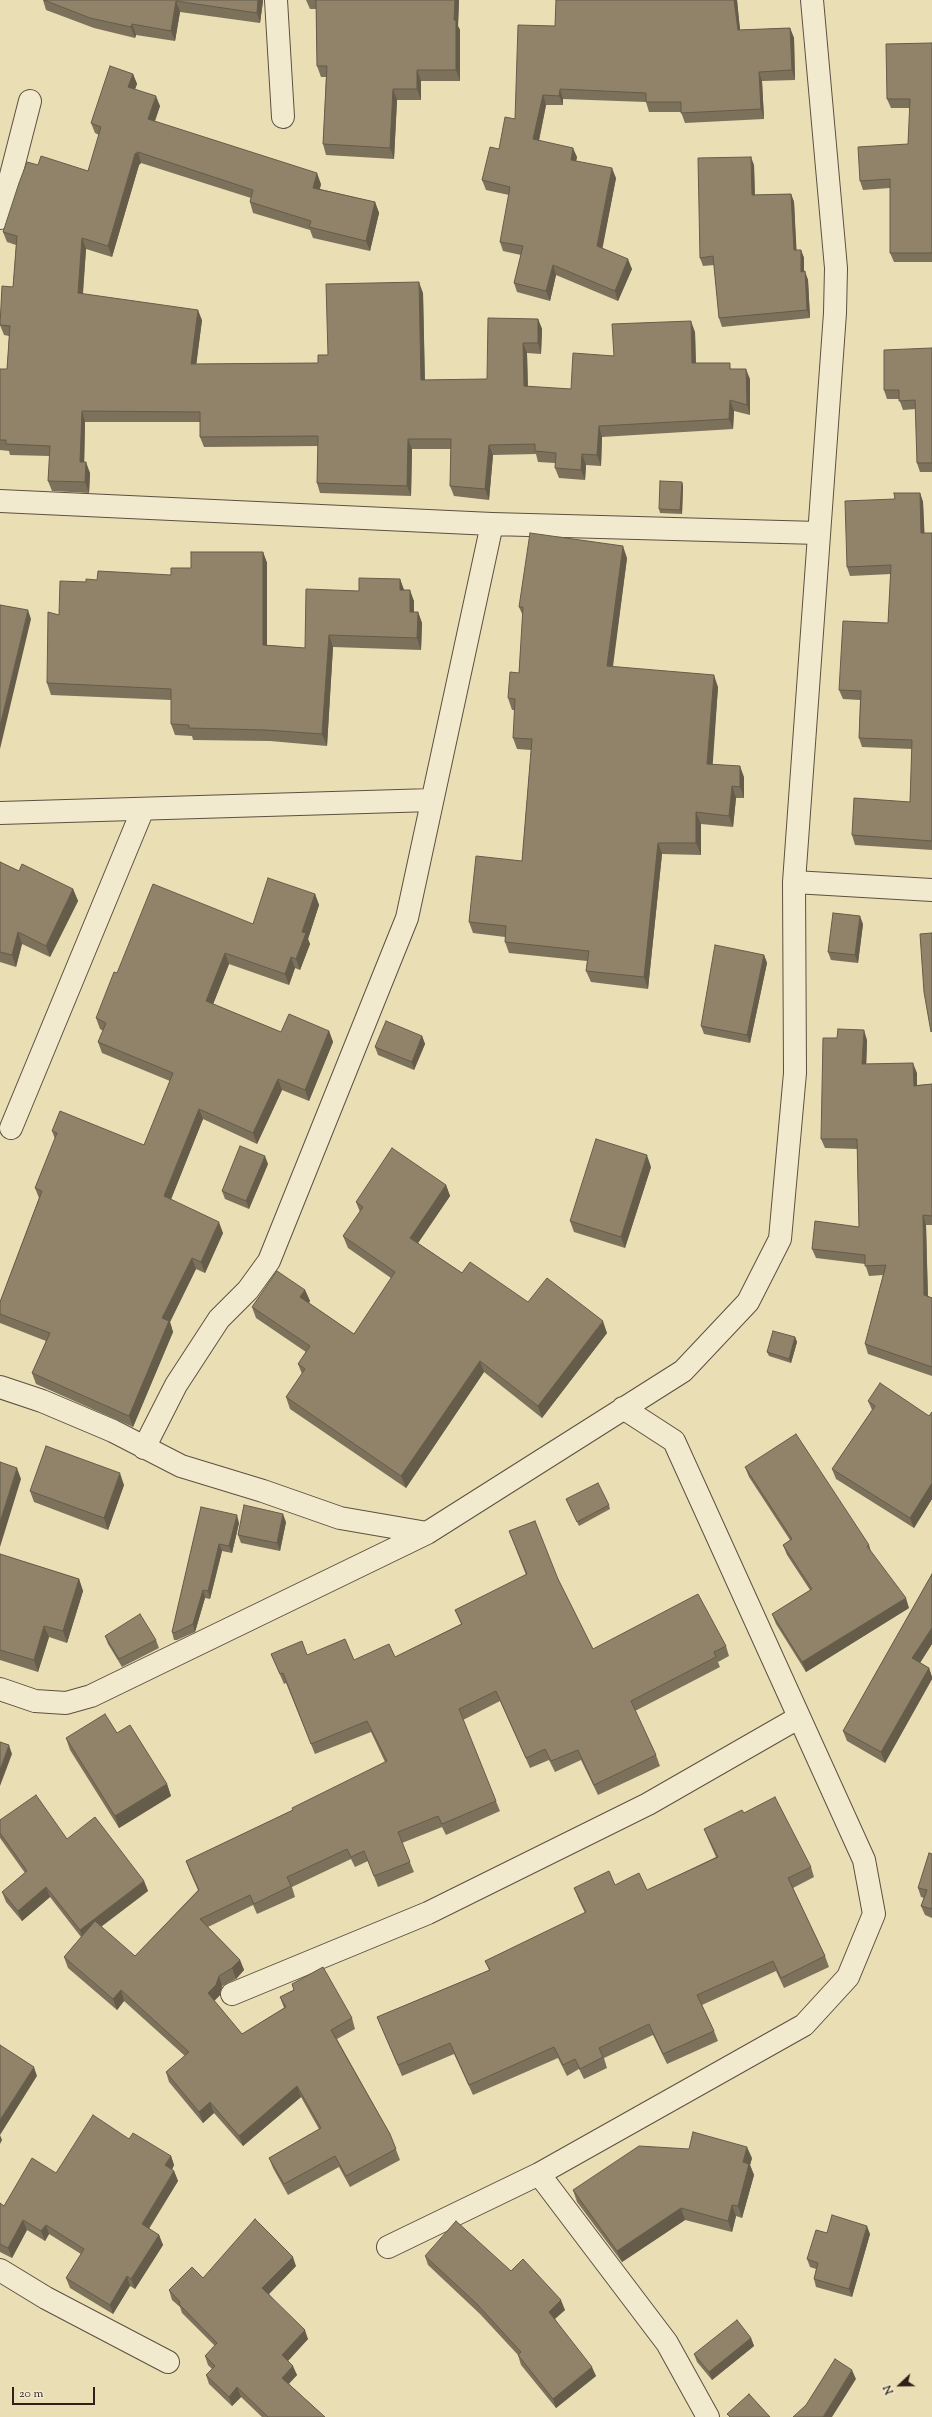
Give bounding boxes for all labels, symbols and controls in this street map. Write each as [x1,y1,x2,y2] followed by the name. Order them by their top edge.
[880,2365,920,2405] north arrow
[14,2379,97,2405] scale bar
[880,2382,898,2397] text: N
[19,2385,43,2403] text: 20 m

